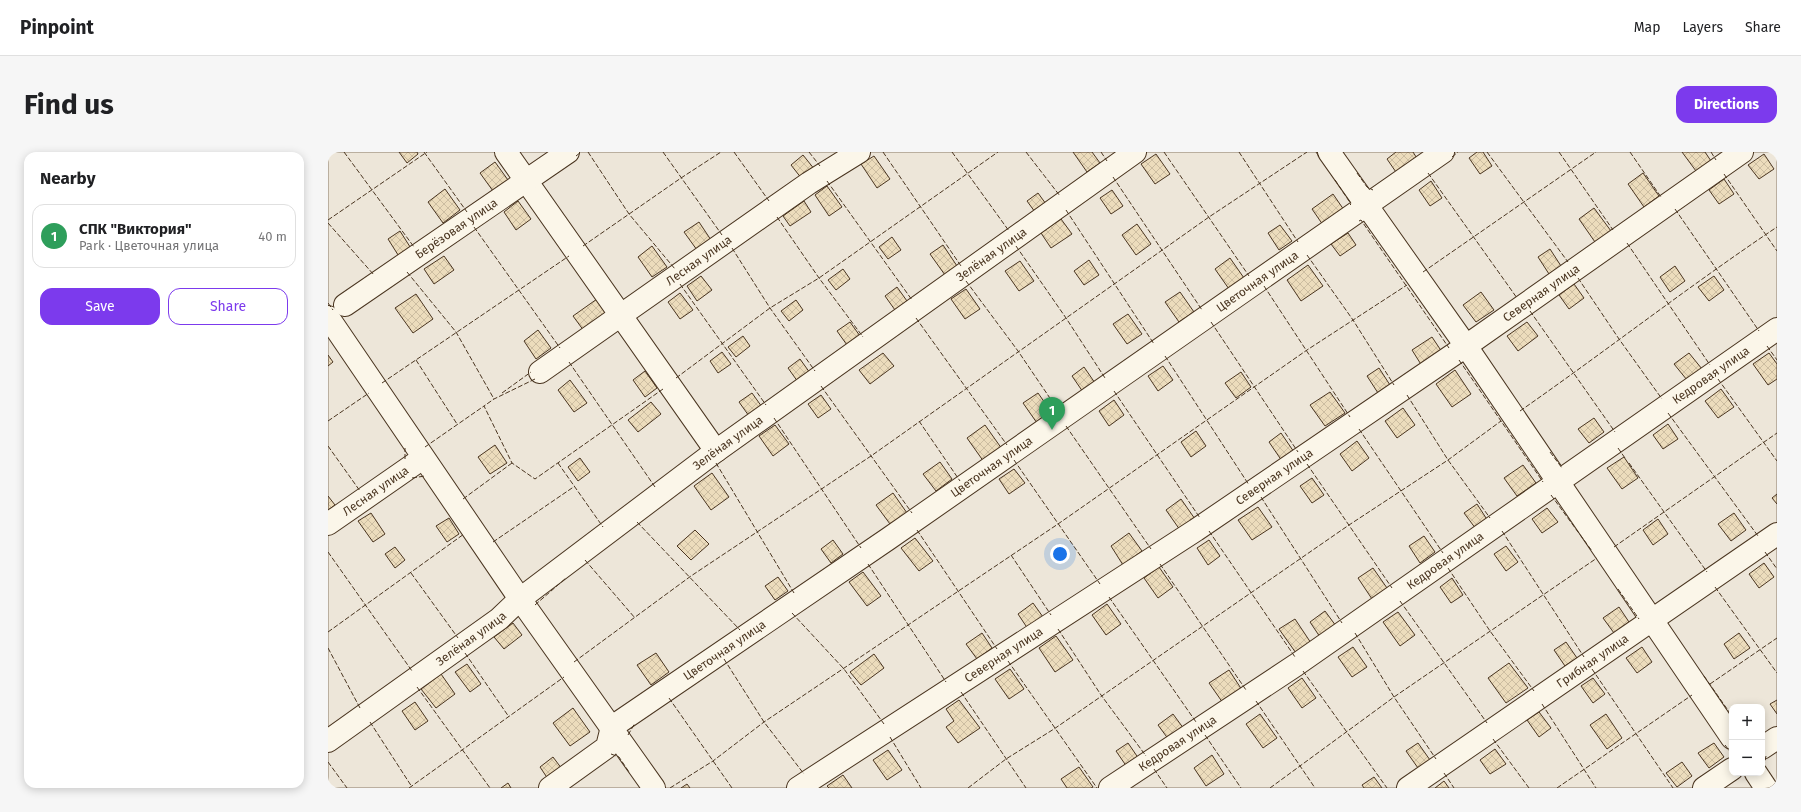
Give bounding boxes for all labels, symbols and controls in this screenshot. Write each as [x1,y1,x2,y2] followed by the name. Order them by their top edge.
[20,16,94,39] text: Pinpoint
[1634,19,1660,36] text: Map
[1682,19,1723,36] text: Layers
[1745,19,1781,36] text: Share
[1676,86,1777,123] button: Directions
[24,88,114,121] text: Find us
[40,168,95,189] text: Nearby
[413,196,500,262] street label: Берёзовая улица
[79,220,192,238] text: СПК "Виктория"
[954,225,1029,284] street label: Зелёная улица
[51,229,57,244] text: 1
[258,229,287,244] text: 40 m
[663,233,734,288] street label: Лесная улица
[79,238,219,253] text: Park · Цветочная улица
[1214,248,1301,315] street label: Цветочная улица
[1500,261,1582,325] street label: Северная улица
[40,288,160,325] button: Save
[168,288,288,325] button: Share
[1670,344,1752,407] street label: Кедровая улица
[1039,397,1065,430] pin: 1
[690,413,766,473] street label: Зелёная улица
[948,433,1035,500] street label: Цветочная улица
[1233,445,1316,508] street label: Северная улица
[340,463,411,519] street label: Лесная улица
[1404,529,1486,592] street label: Кедровая улица
[1050,544,1070,564] your location
[433,609,509,669] street label: Зелёная улица
[681,617,768,683] street label: Цветочная улица
[962,624,1045,685] street label: Северная улица
[1554,631,1631,691] street label: Грибная улица
[1729,704,1765,776] map controls
[1729,704,1765,740] button: +
[1136,712,1219,774] street label: Кедровая улица
[1729,740,1765,776] button: −

